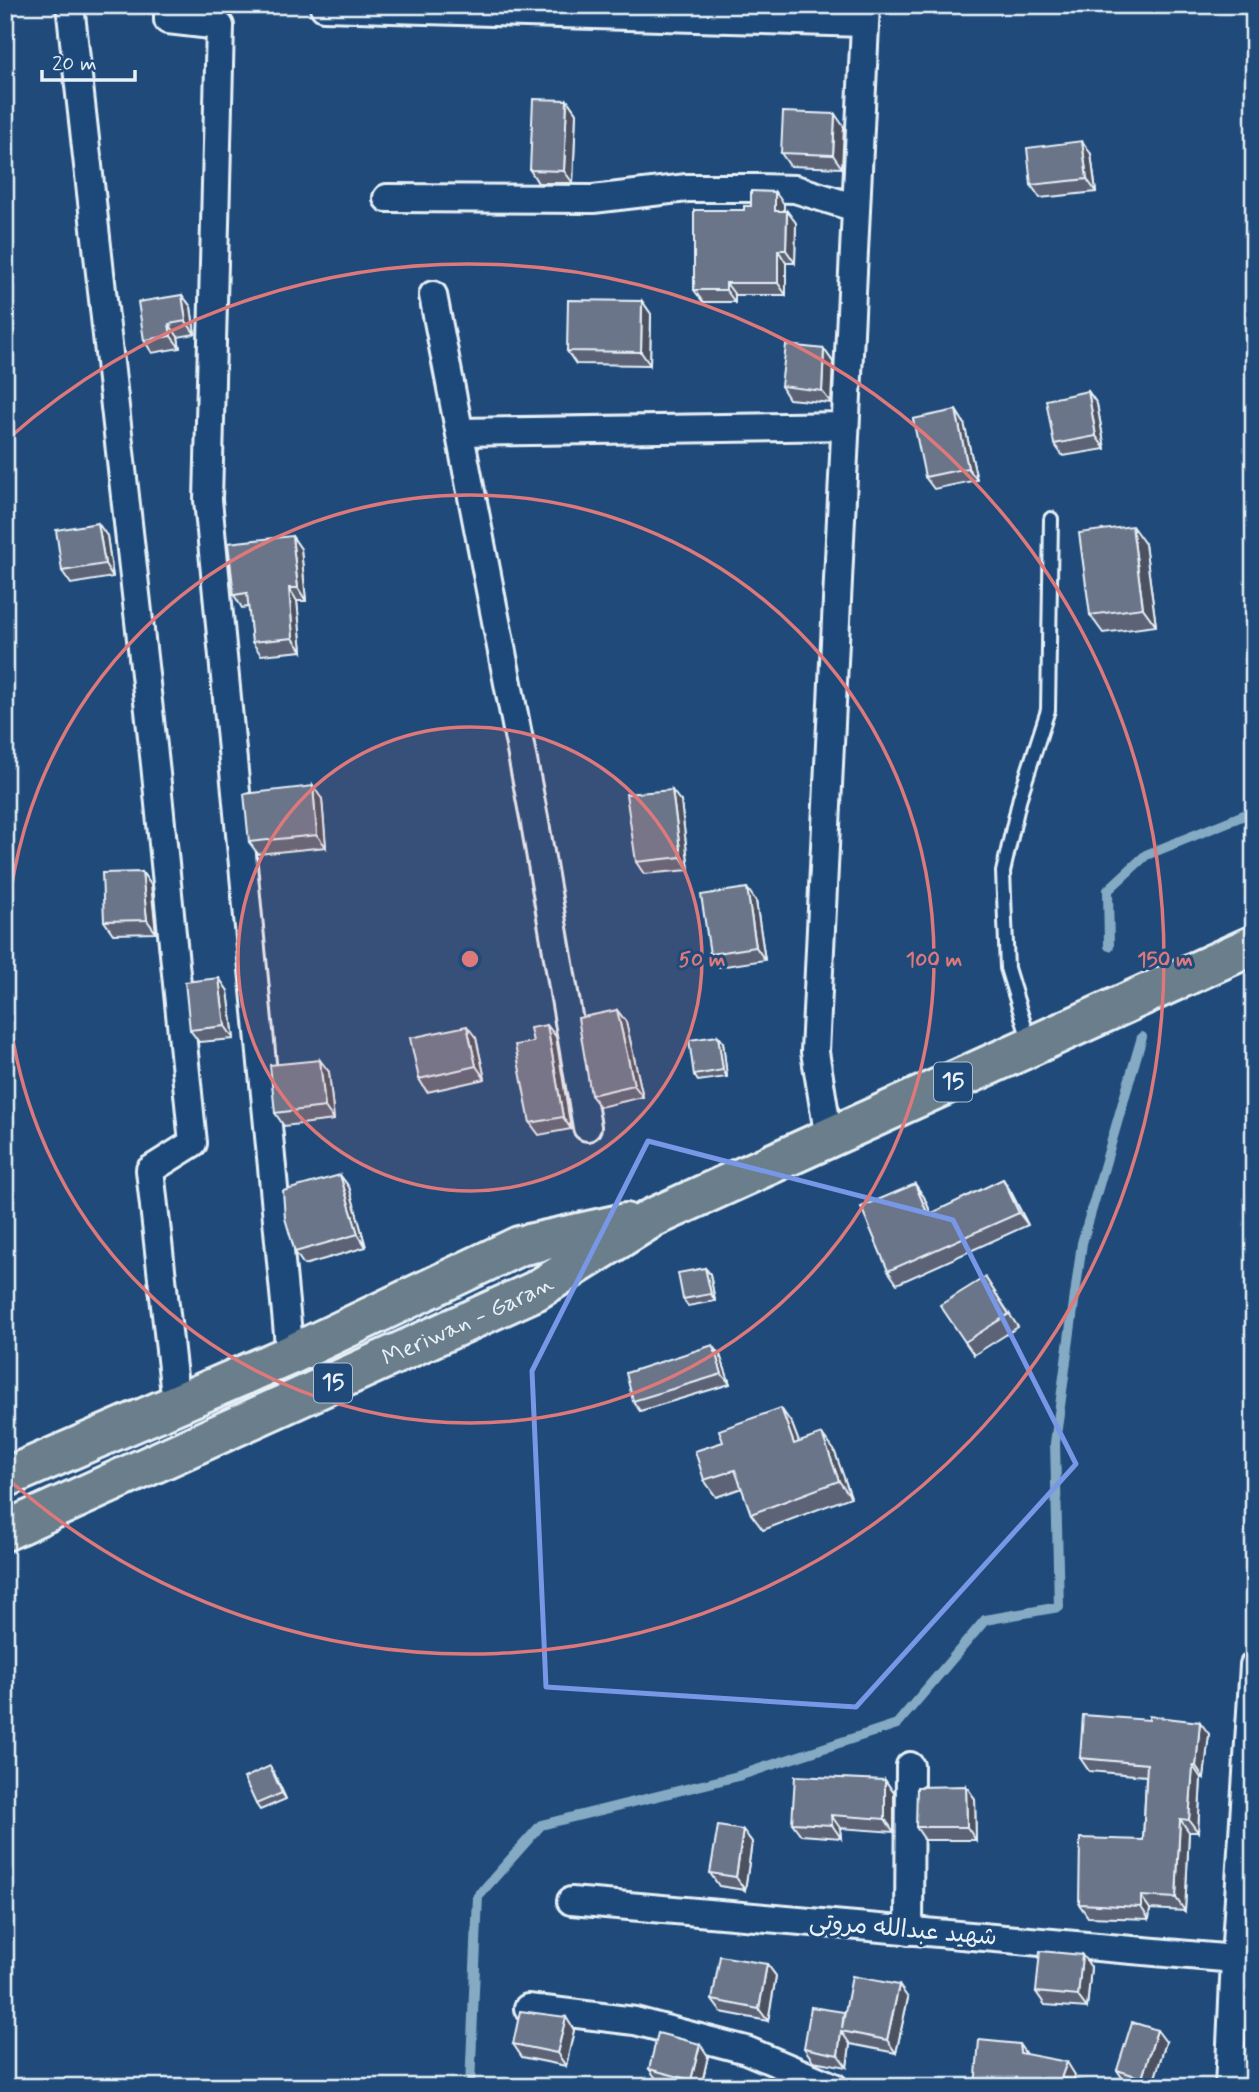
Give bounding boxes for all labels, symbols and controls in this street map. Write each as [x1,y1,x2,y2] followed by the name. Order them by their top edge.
[42,38,135,82] scale bar
[52,50,97,78] text: 20 m
[679,946,726,974] text: 50 m
[906,946,962,974] text: 100 m
[1137,946,1193,974] text: 150 m
[458,947,482,971] centre of rings
[934,1063,972,1102] road number: 15
[377,1268,559,1374] street label: Meriwan - Garan
[314,1364,352,1402] road number: 15
[808,1906,998,1954] street label: شهید عبدالله مروتی

